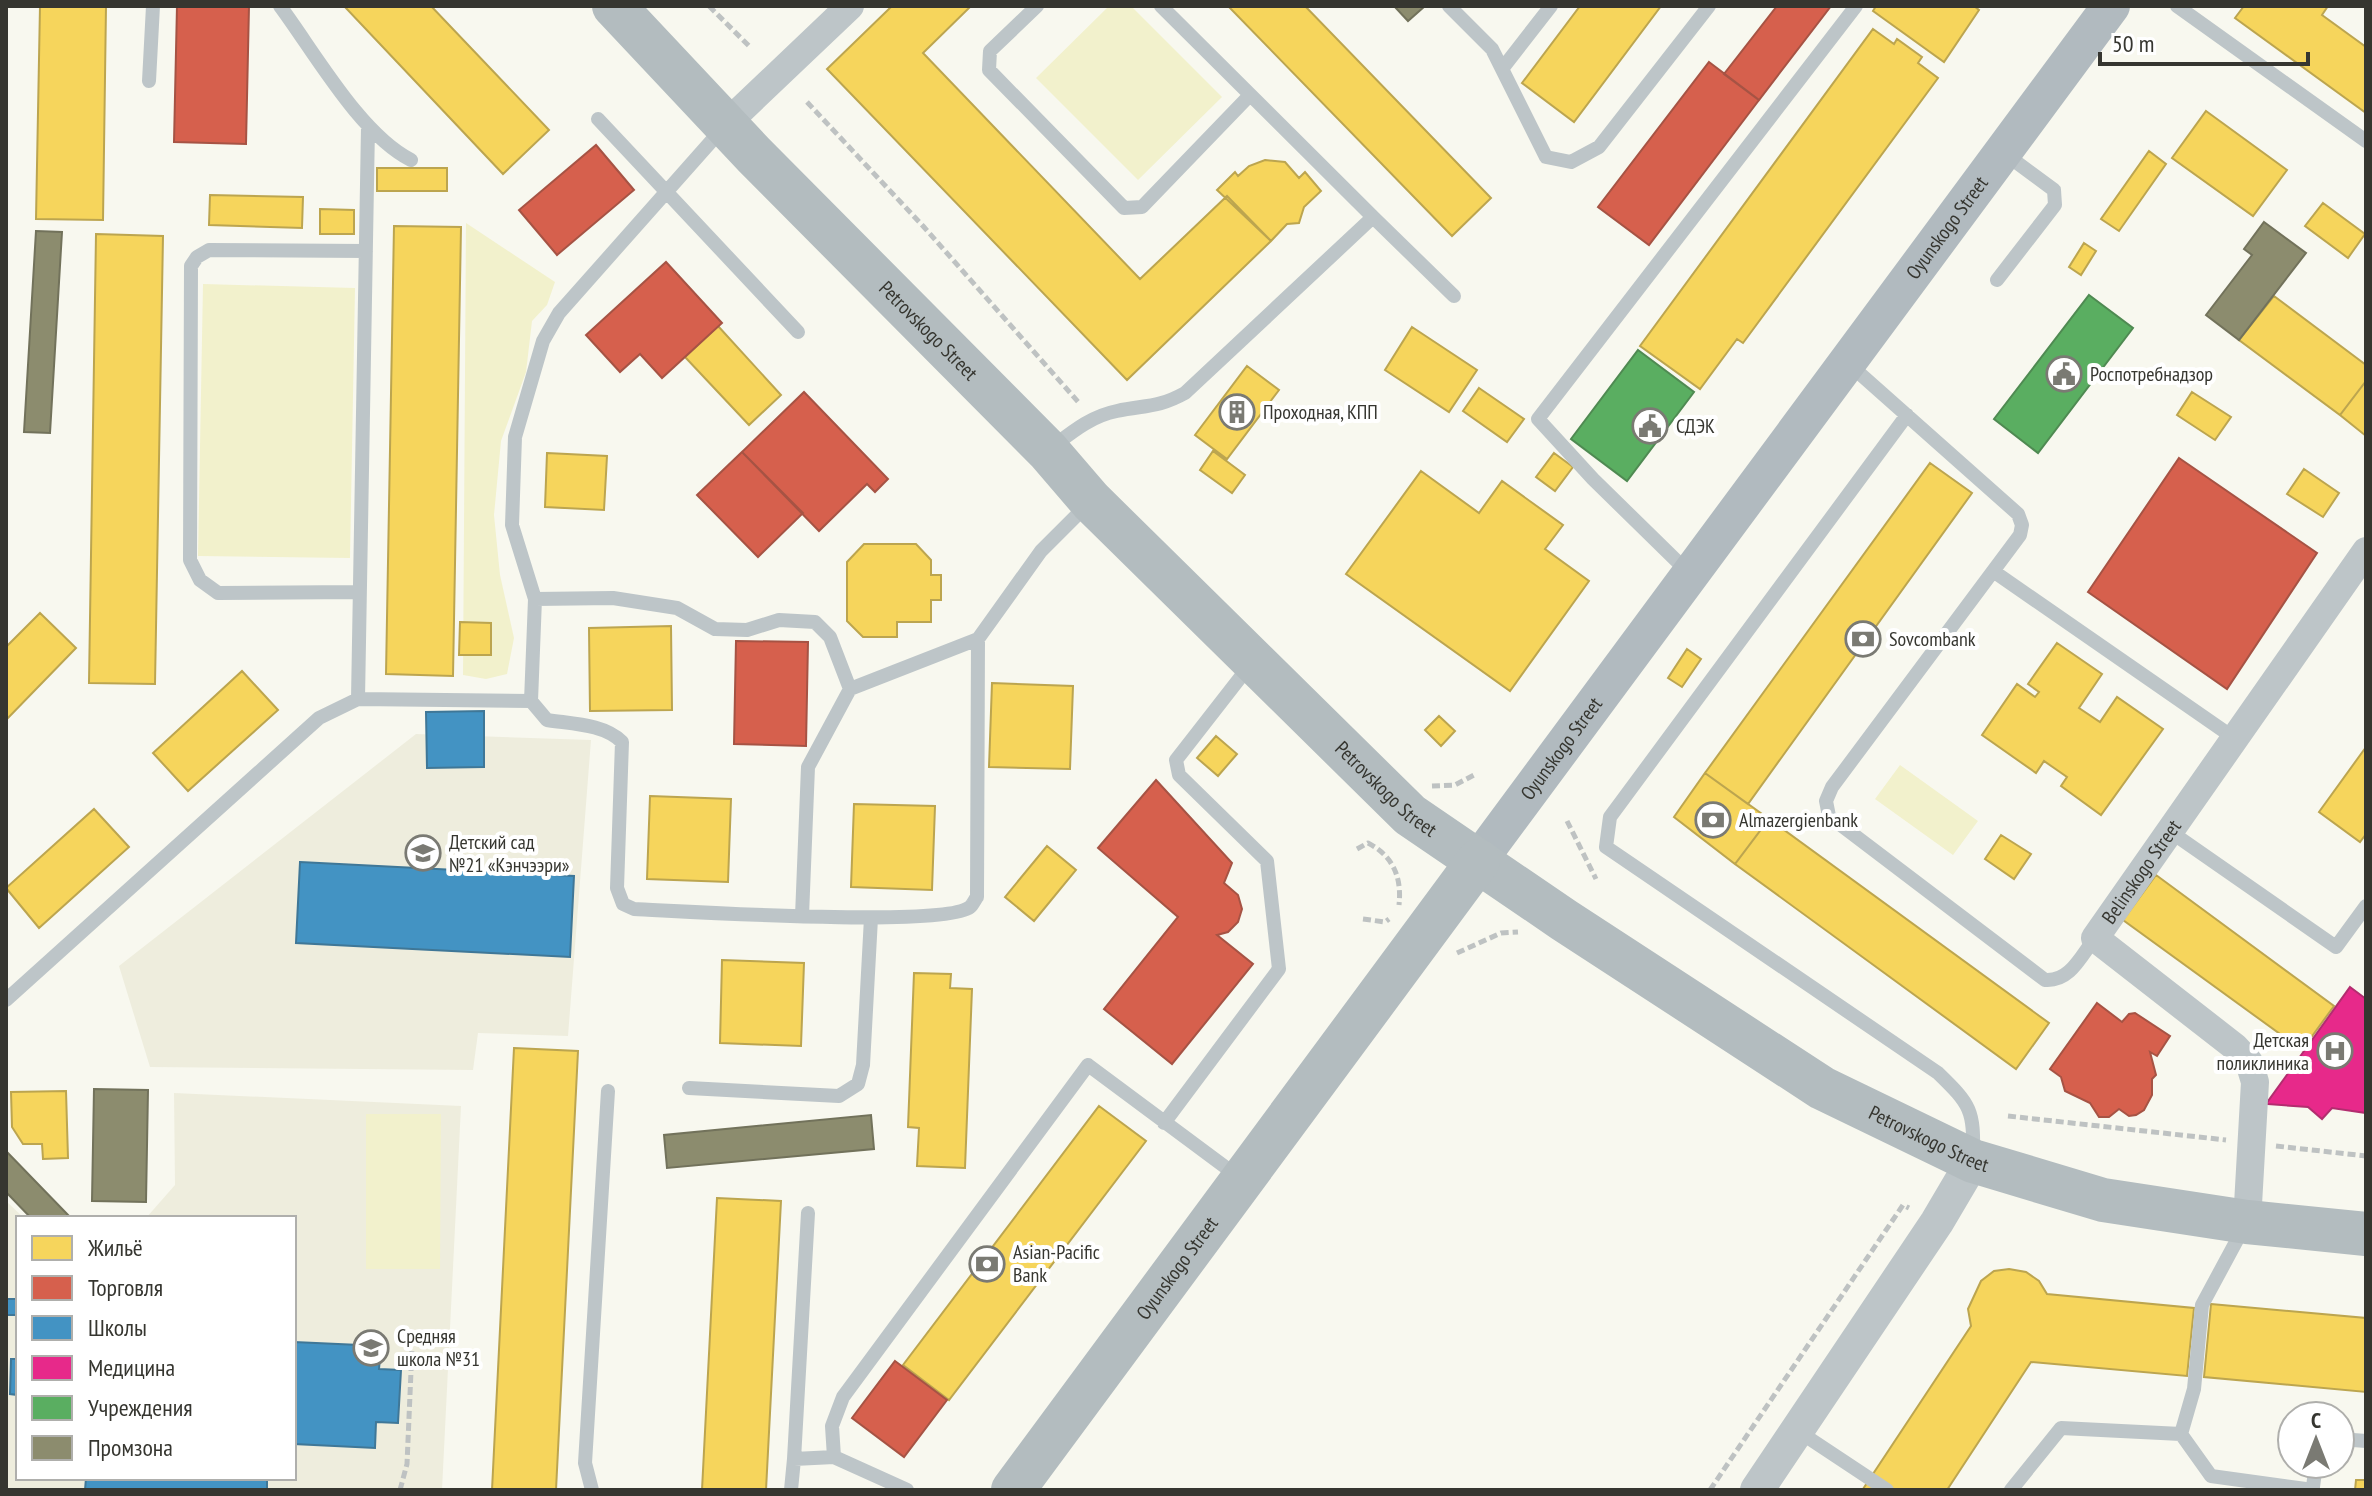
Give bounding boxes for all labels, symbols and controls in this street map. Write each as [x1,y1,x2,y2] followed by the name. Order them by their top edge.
[2100,16,2308,66] scale bar
[2112,28,2154,59] text: 50 m
[1900,171,1994,284] street label: Oyunskogo Street
[873,275,984,386] street label: Petrovskogo Street
[2045,355,2083,393] public building icon: Роспотребнадзор
[2090,361,2213,387] place label: Роспотребнадзор
[1218,393,1256,431] building icon: Проходная, КПП
[1263,399,1378,425] place label: Проходная, КПП
[1631,407,1669,445] public building icon: СДЭК
[1676,413,1715,439] place label: СДЭК
[1844,620,1882,658] bank icon: Sovcombank
[1889,626,1976,652] place label: Sovcombank
[1515,691,1608,805] street label: Oyunskogo Street
[1330,735,1442,843] street label: Petrovskogo Street
[1694,801,1732,839] bank icon: Almazergienbank
[1739,807,1858,833] place label: Almazergienbank
[2096,814,2187,929] street label: Belinskogo Street
[449,829,570,878] place label: Детский сад №21 «Кэнчээри»
[404,834,442,872] school or university icon: Детский сад №21 «Кэнчээри»
[2217,1027,2309,1076] place label: Детская поликлиника
[2316,1032,2354,1070] hospital icon: Детская поликлиника
[1865,1100,1992,1178] street label: Petrovskogo Street
[1130,1211,1224,1325] street label: Oyunskogo Street
[16,1216,296,1480] legend
[87,1232,143,1263] text: Жильё
[1013,1239,1100,1288] place label: Asian-Pacific Bank
[968,1245,1006,1283] bank icon: Asian-Pacific Bank
[88,1272,163,1303] text: Торговля
[88,1312,147,1343] text: Школы
[397,1323,480,1372] place label: Средняя школа №31
[352,1329,390,1367] school or university icon: Средняя школа №31
[88,1352,175,1383] text: Медицина
[88,1392,193,1423] text: Учреждения
[2276,1400,2356,1480] north arrow
[2311,1406,2321,1434] text: С
[88,1432,173,1463] text: Промзона

